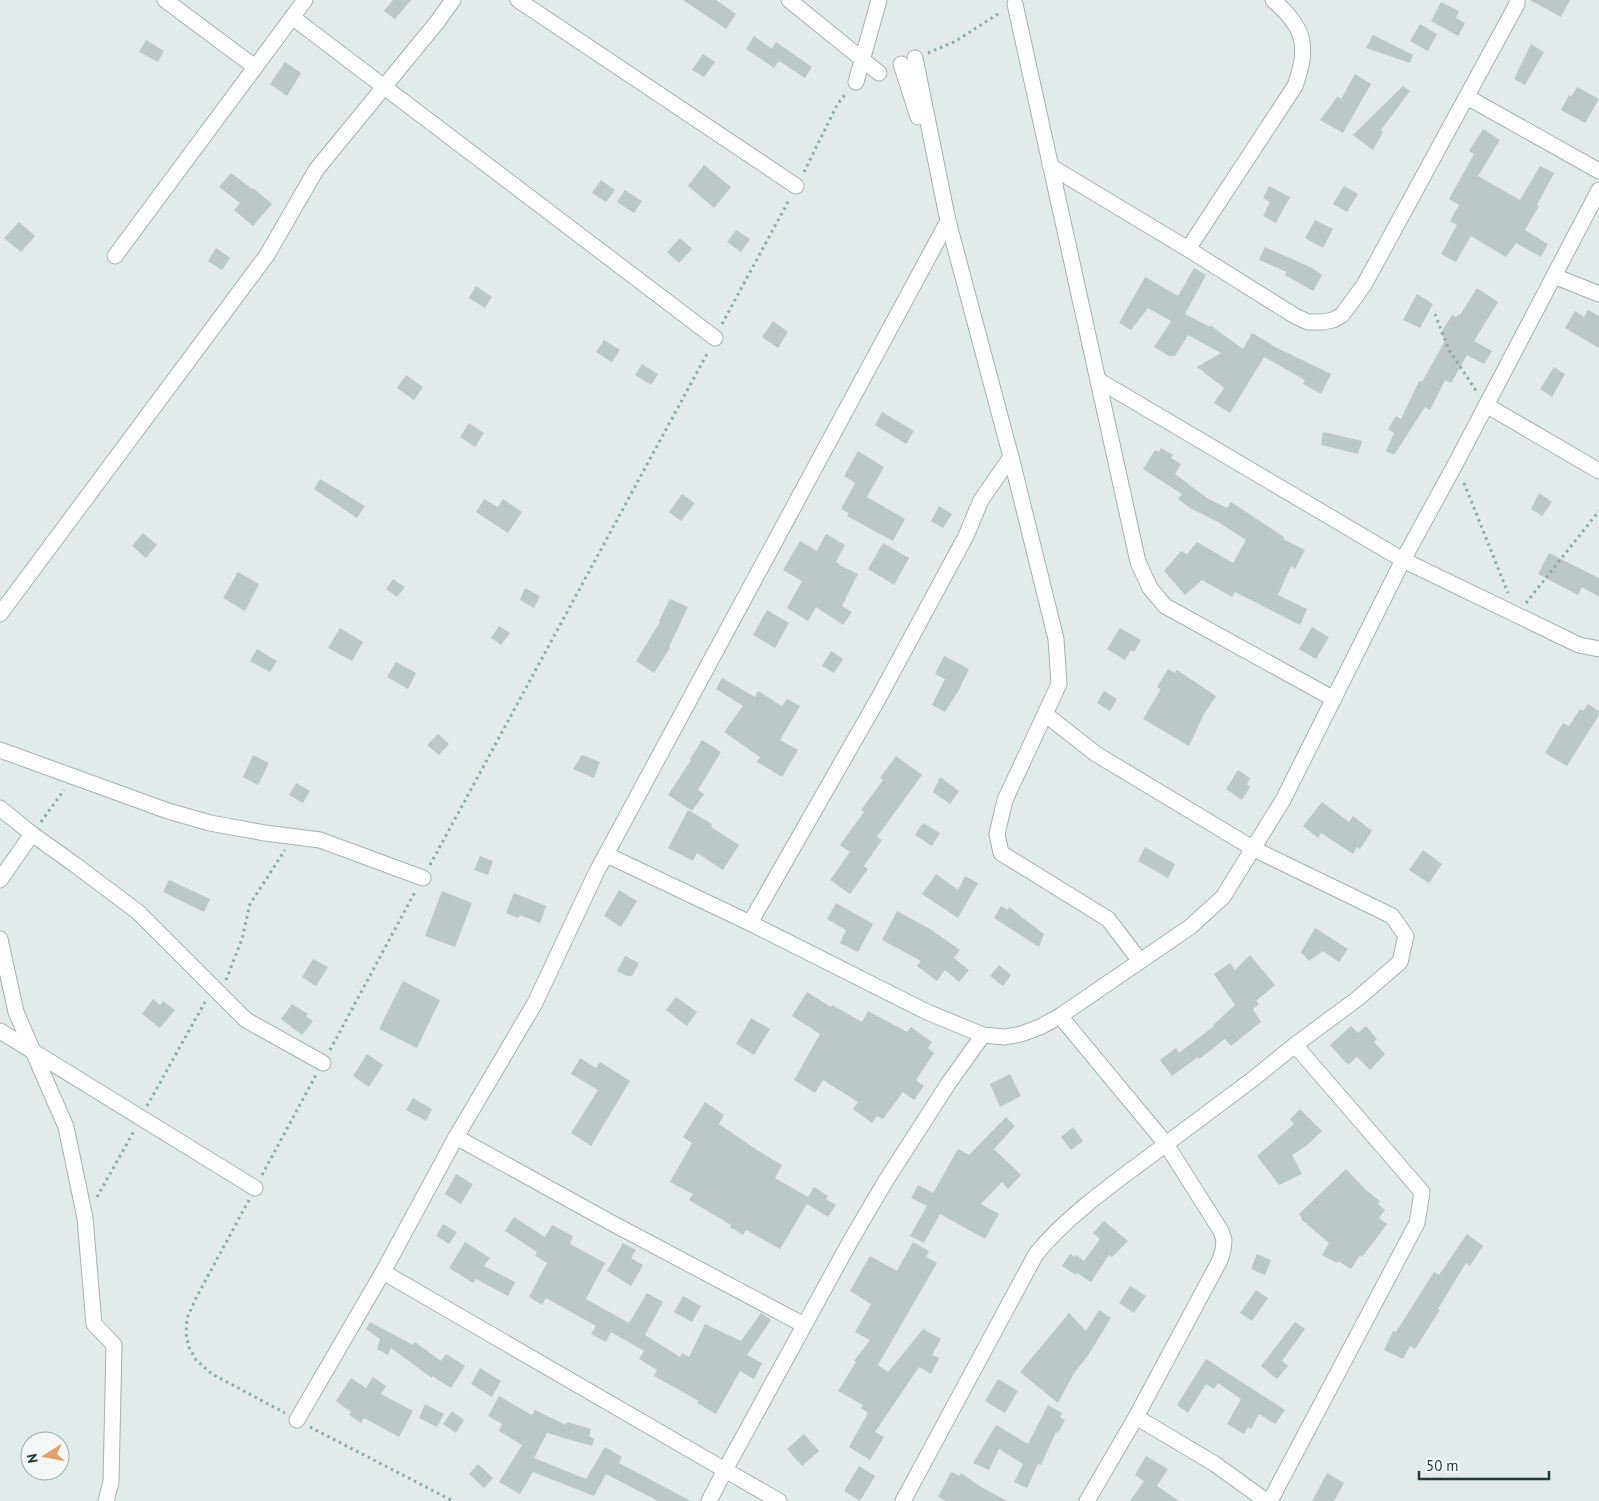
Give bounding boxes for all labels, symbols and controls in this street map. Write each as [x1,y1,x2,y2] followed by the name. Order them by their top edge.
[20,1431,70,1481] north arrow
[1419,1448,1549,1480] scale bar
[23,1452,42,1465] text: N
[1426,1456,1459,1475] text: 50 m

